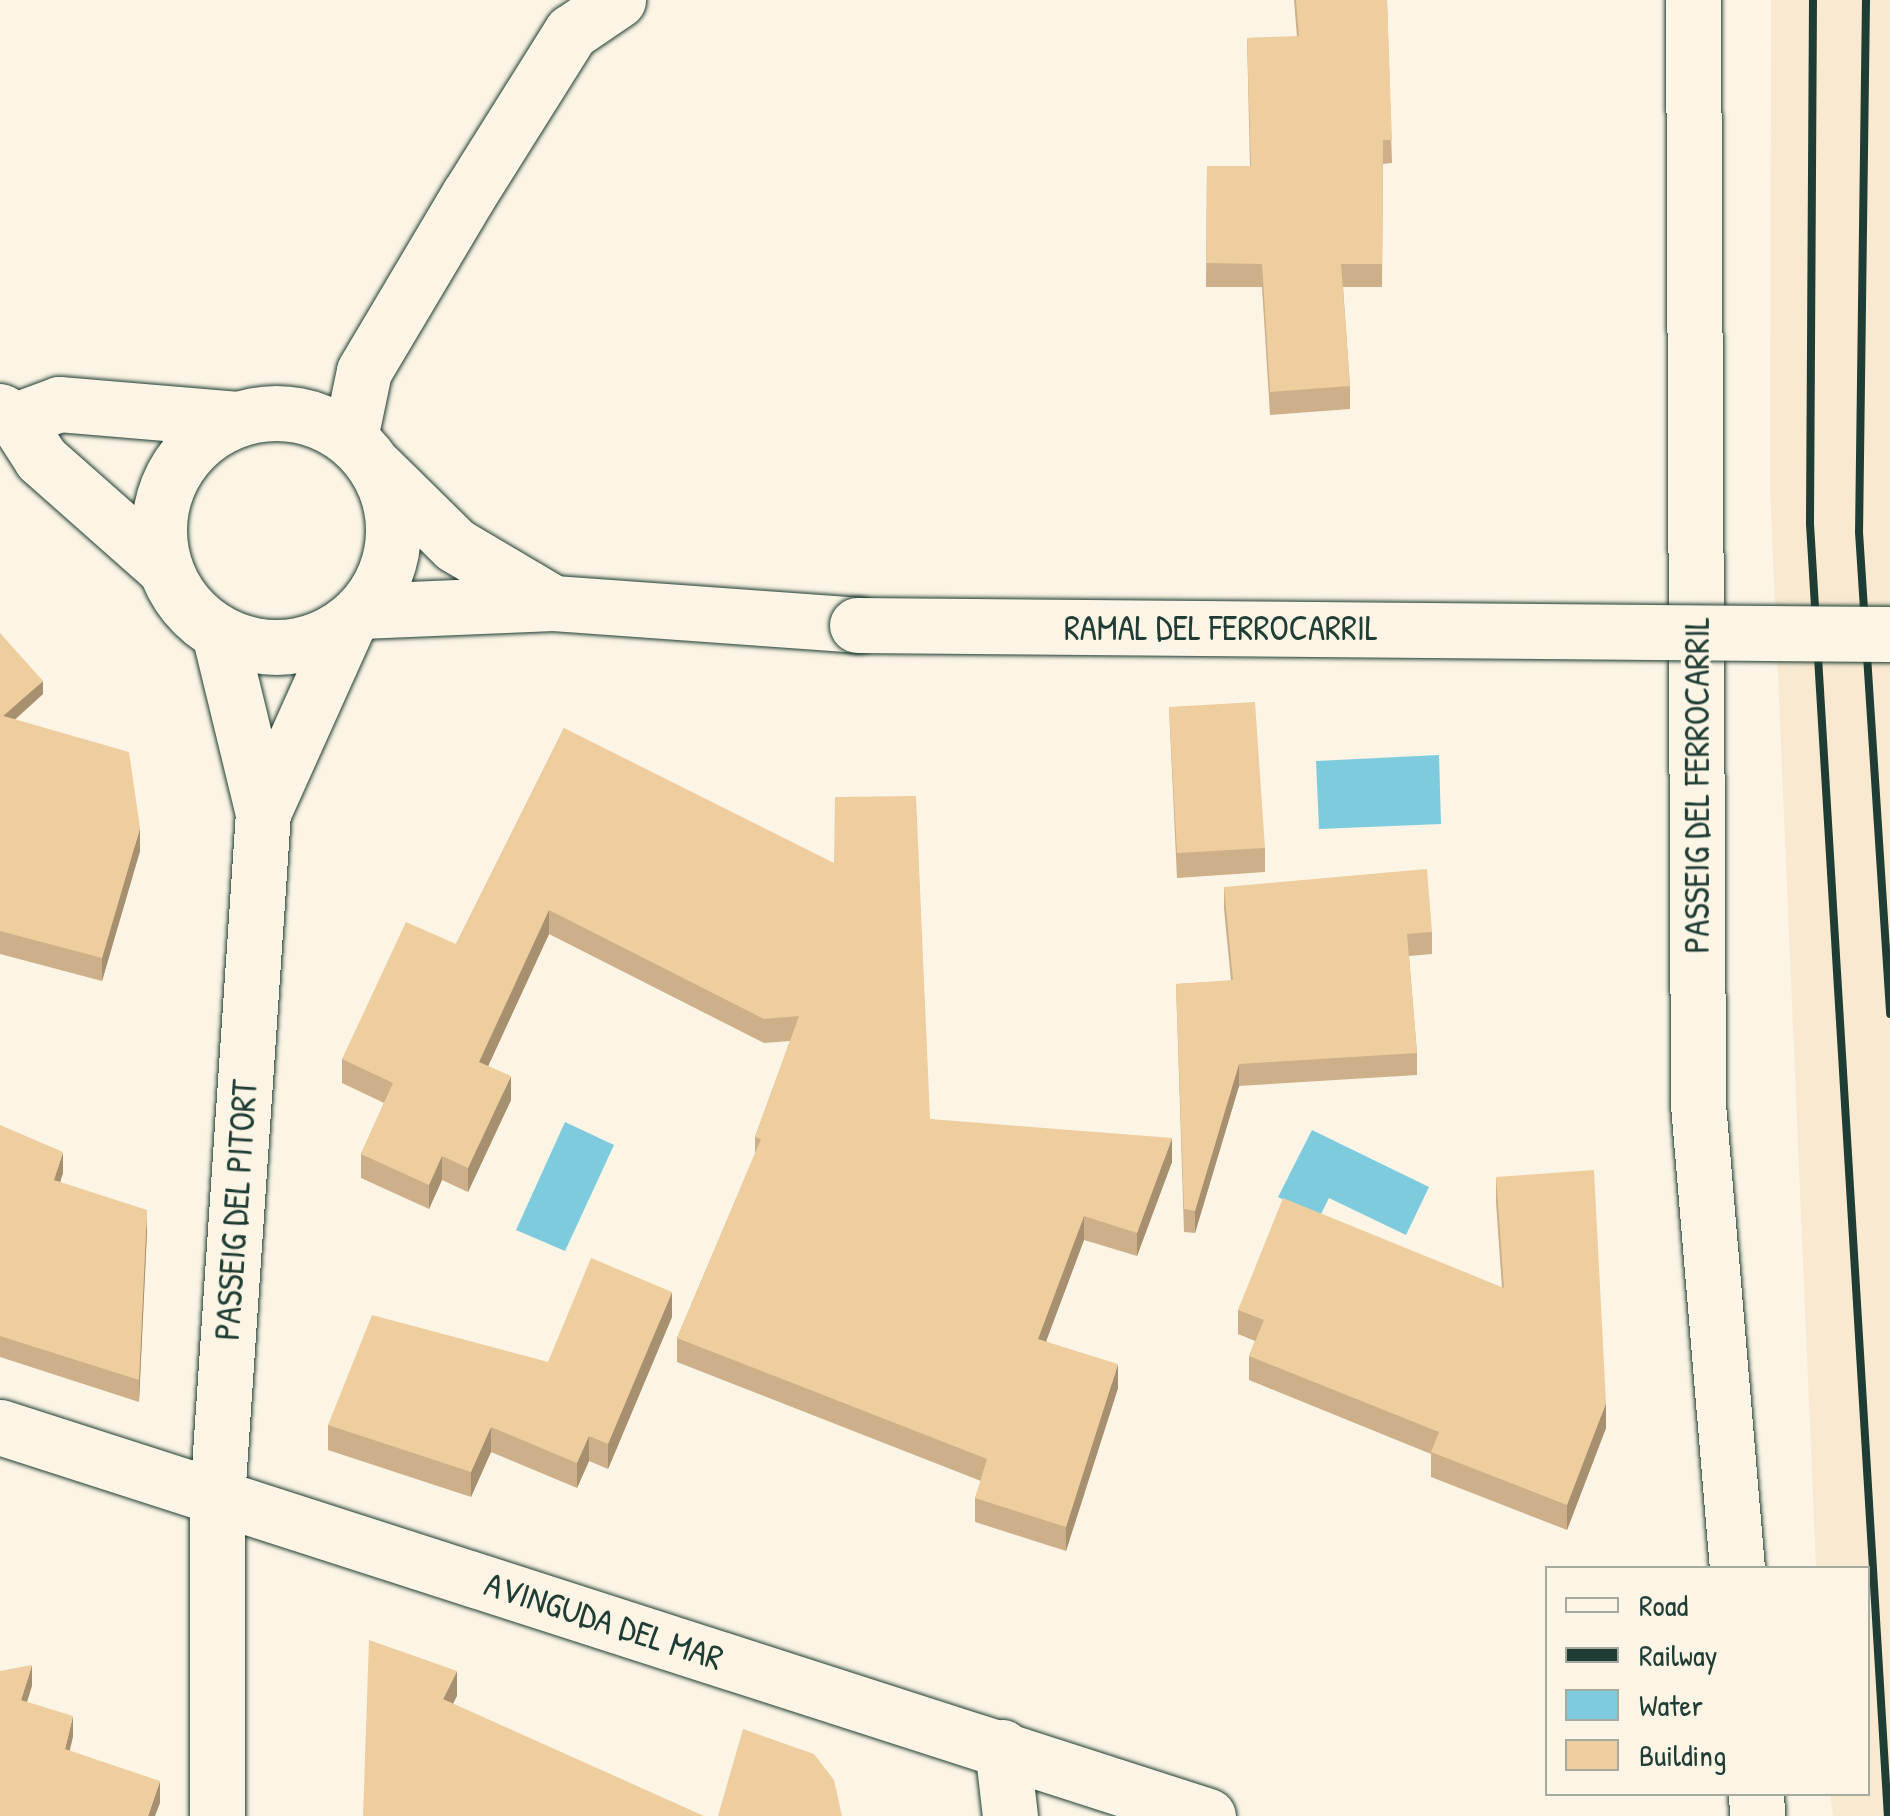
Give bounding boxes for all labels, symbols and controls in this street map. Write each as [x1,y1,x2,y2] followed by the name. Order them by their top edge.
[1064,607,1378,649] street label: RAMAL DEL FERROCARRIL
[1676,617,1718,953] street label: PASSEIG DEL FERROCARRIL
[206,1078,266,1342] street label: PASSEIG DEL PITORT
[479,1563,729,1679] street label: AVINGUDA DEL MAR
[1545,1566,1870,1796] legend
[1639,1585,1688,1625] text: Road
[1639,1635,1717,1675] text: Railway
[1639,1685,1703,1725] text: Water
[1639,1735,1726,1775] text: Building

